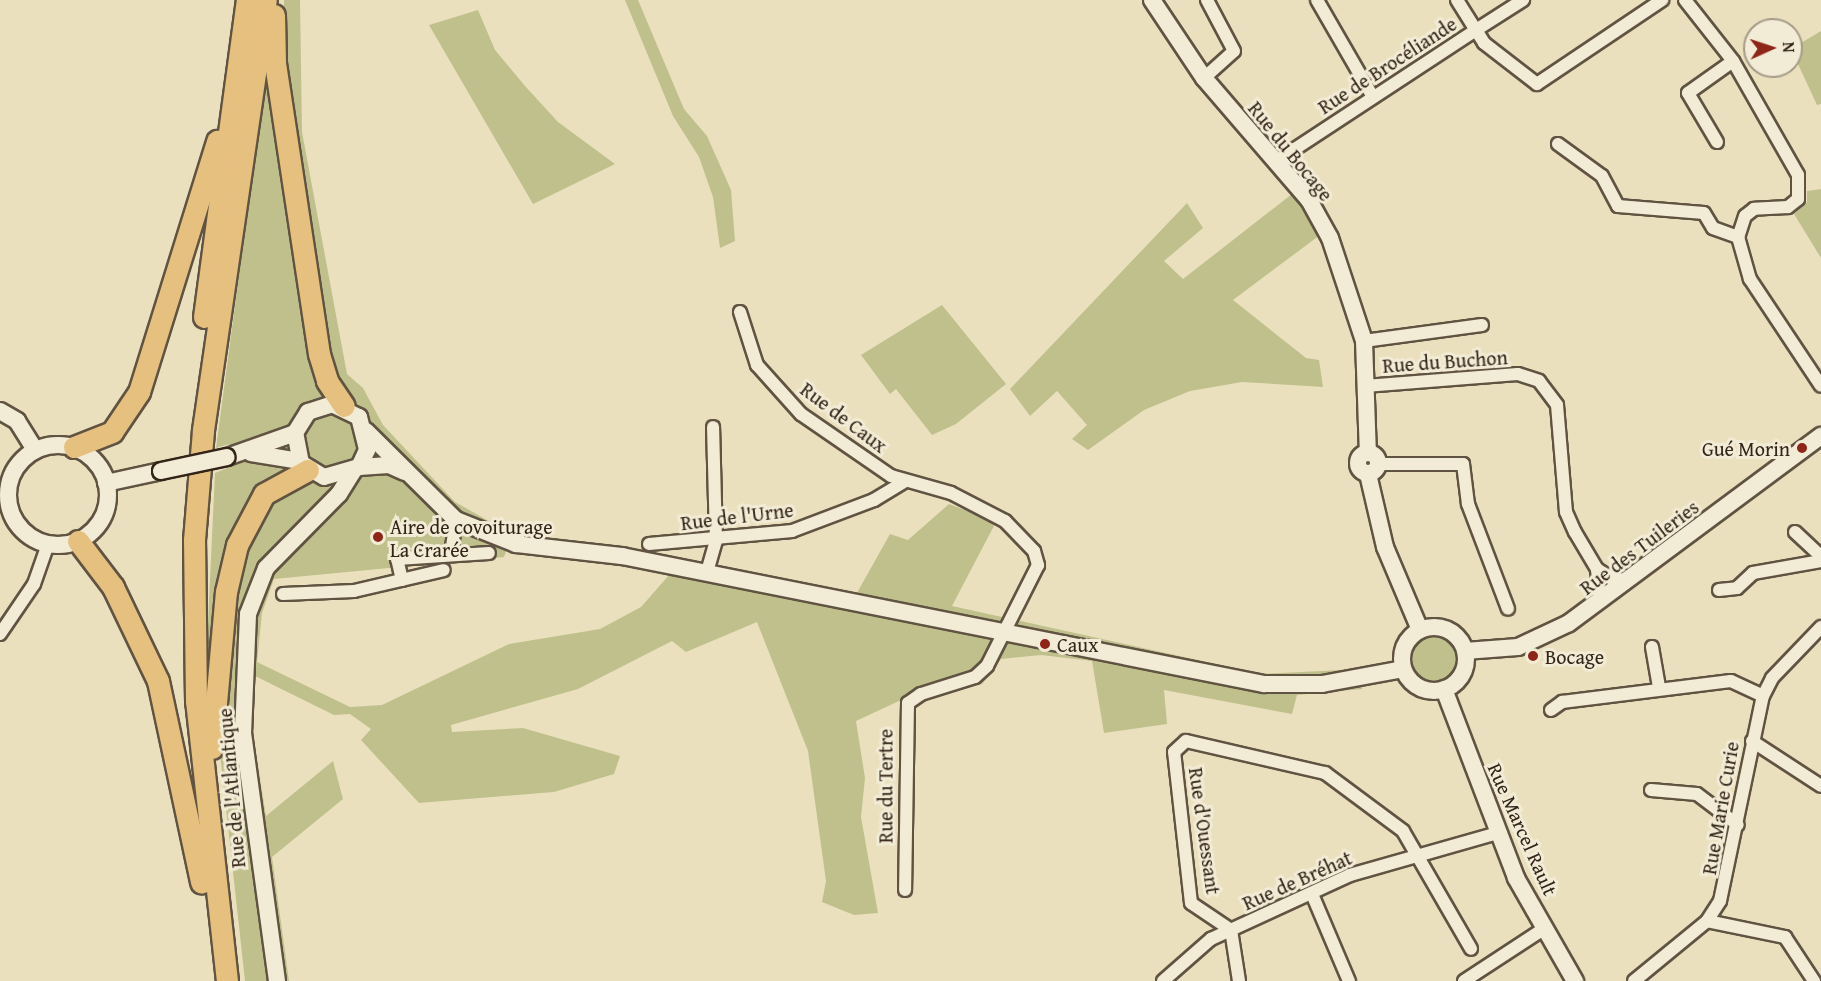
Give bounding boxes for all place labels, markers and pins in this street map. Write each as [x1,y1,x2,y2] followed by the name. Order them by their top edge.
[1702,436,1790,460] place label: Gué Morin
[1795,441,1809,455] marker: Gué Morin
[390,514,553,561] place label: Aire de covoiturage La Crarée
[371,530,385,544] marker: Aire de covoiturage La Crarée
[1057,632,1098,656] place label: Caux
[1038,637,1052,651] marker: Caux
[1545,644,1604,668] place label: Bocage
[1526,649,1540,663] marker: Bocage

